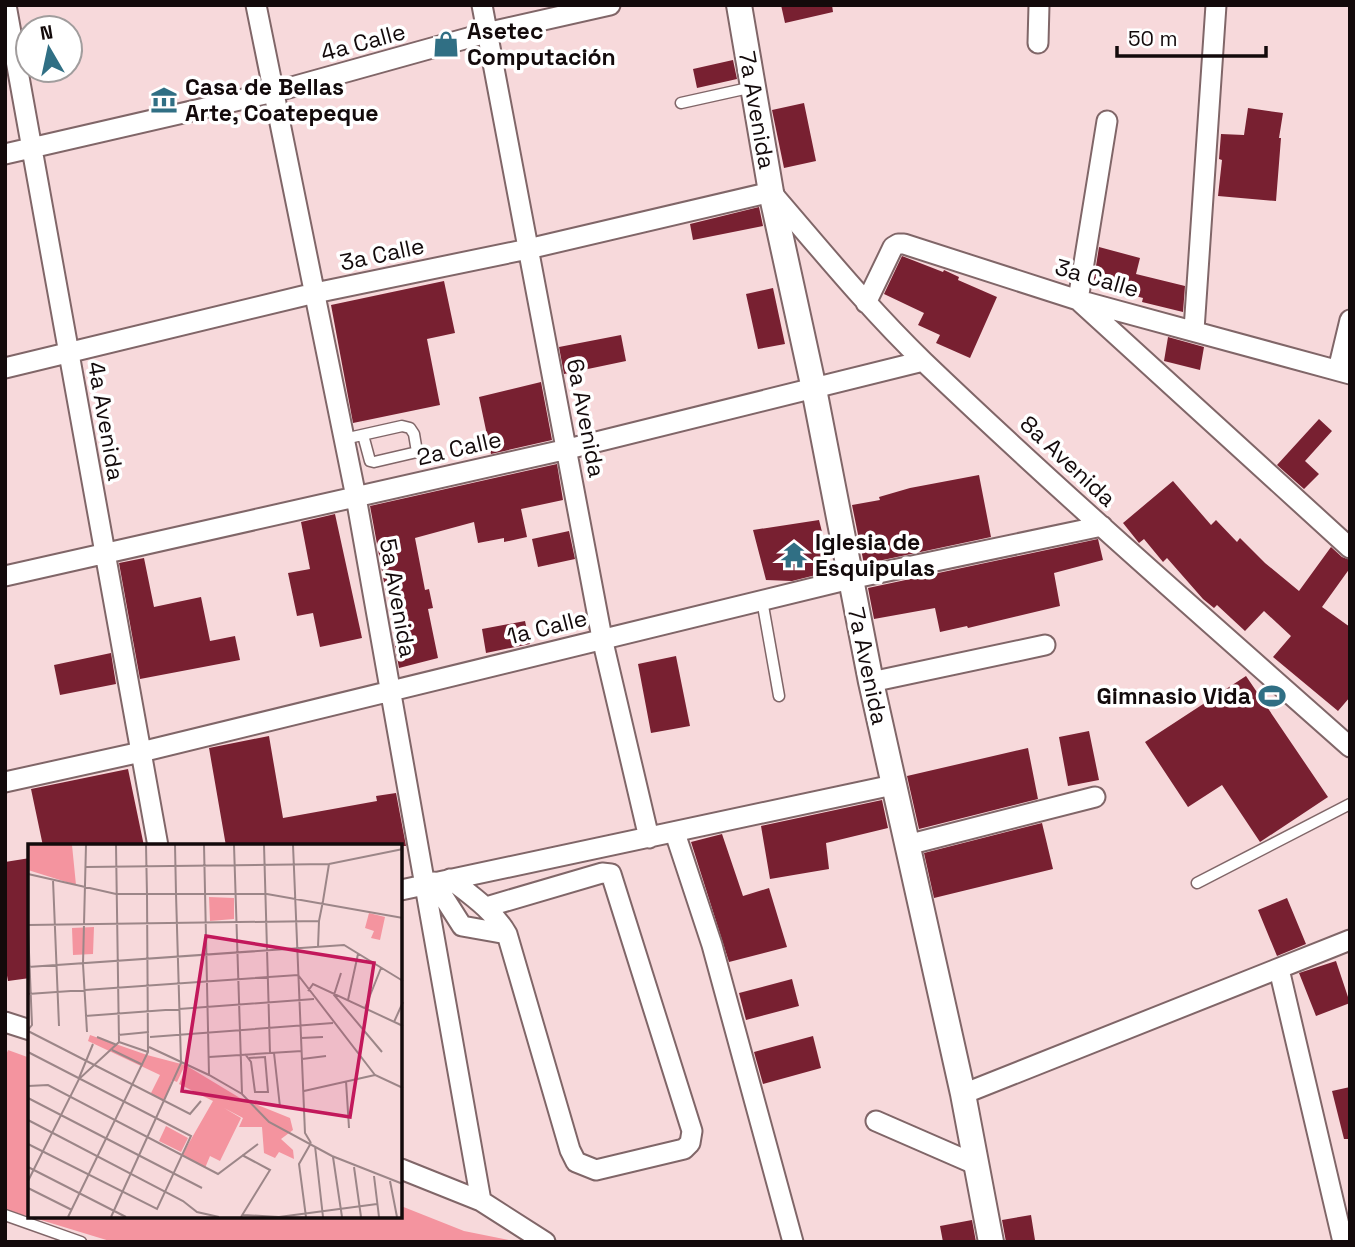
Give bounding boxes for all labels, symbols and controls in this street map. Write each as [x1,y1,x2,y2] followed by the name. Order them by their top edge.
[14,14,84,84] north arrow
[1117,14,1266,58] scale bar
[317,16,409,68] street label: 4a Calle
[467,16,616,72] place label: Asetec Computación
[38,19,55,46] text: N
[1128,25,1178,52] text: 50 m
[431,29,461,59] shop icon: Asetec Computación
[732,49,782,171] street label: 7a Avenida
[185,72,379,128] place label: Casa de Bellas Arte, Coatepeque
[149,85,179,115] museum icon: Casa de Bellas Arte, Coatepeque
[337,230,427,278] street label: 3a Calle
[1052,252,1142,304] street label: 3a Calle
[560,356,612,480] street label: 6a Avenida
[81,359,131,483] street label: 4a Avenida
[1014,409,1122,513] street label: 8a Avenida
[414,424,504,472] street label: 2a Calle
[815,527,935,583] place label: Iglesia de Esquipulas
[373,536,423,660] street label: 5a Avenida
[779,540,809,570] temple icon: Iglesia de Esquipulas
[504,603,590,651] street label: 1a Calle
[841,605,895,727] street label: 7a Avenida
[1097,681,1251,711] place label: Gimnasio Vida
[1257,681,1287,711] sports icon: Gimnasio Vida
[28,844,402,1219] inset map

